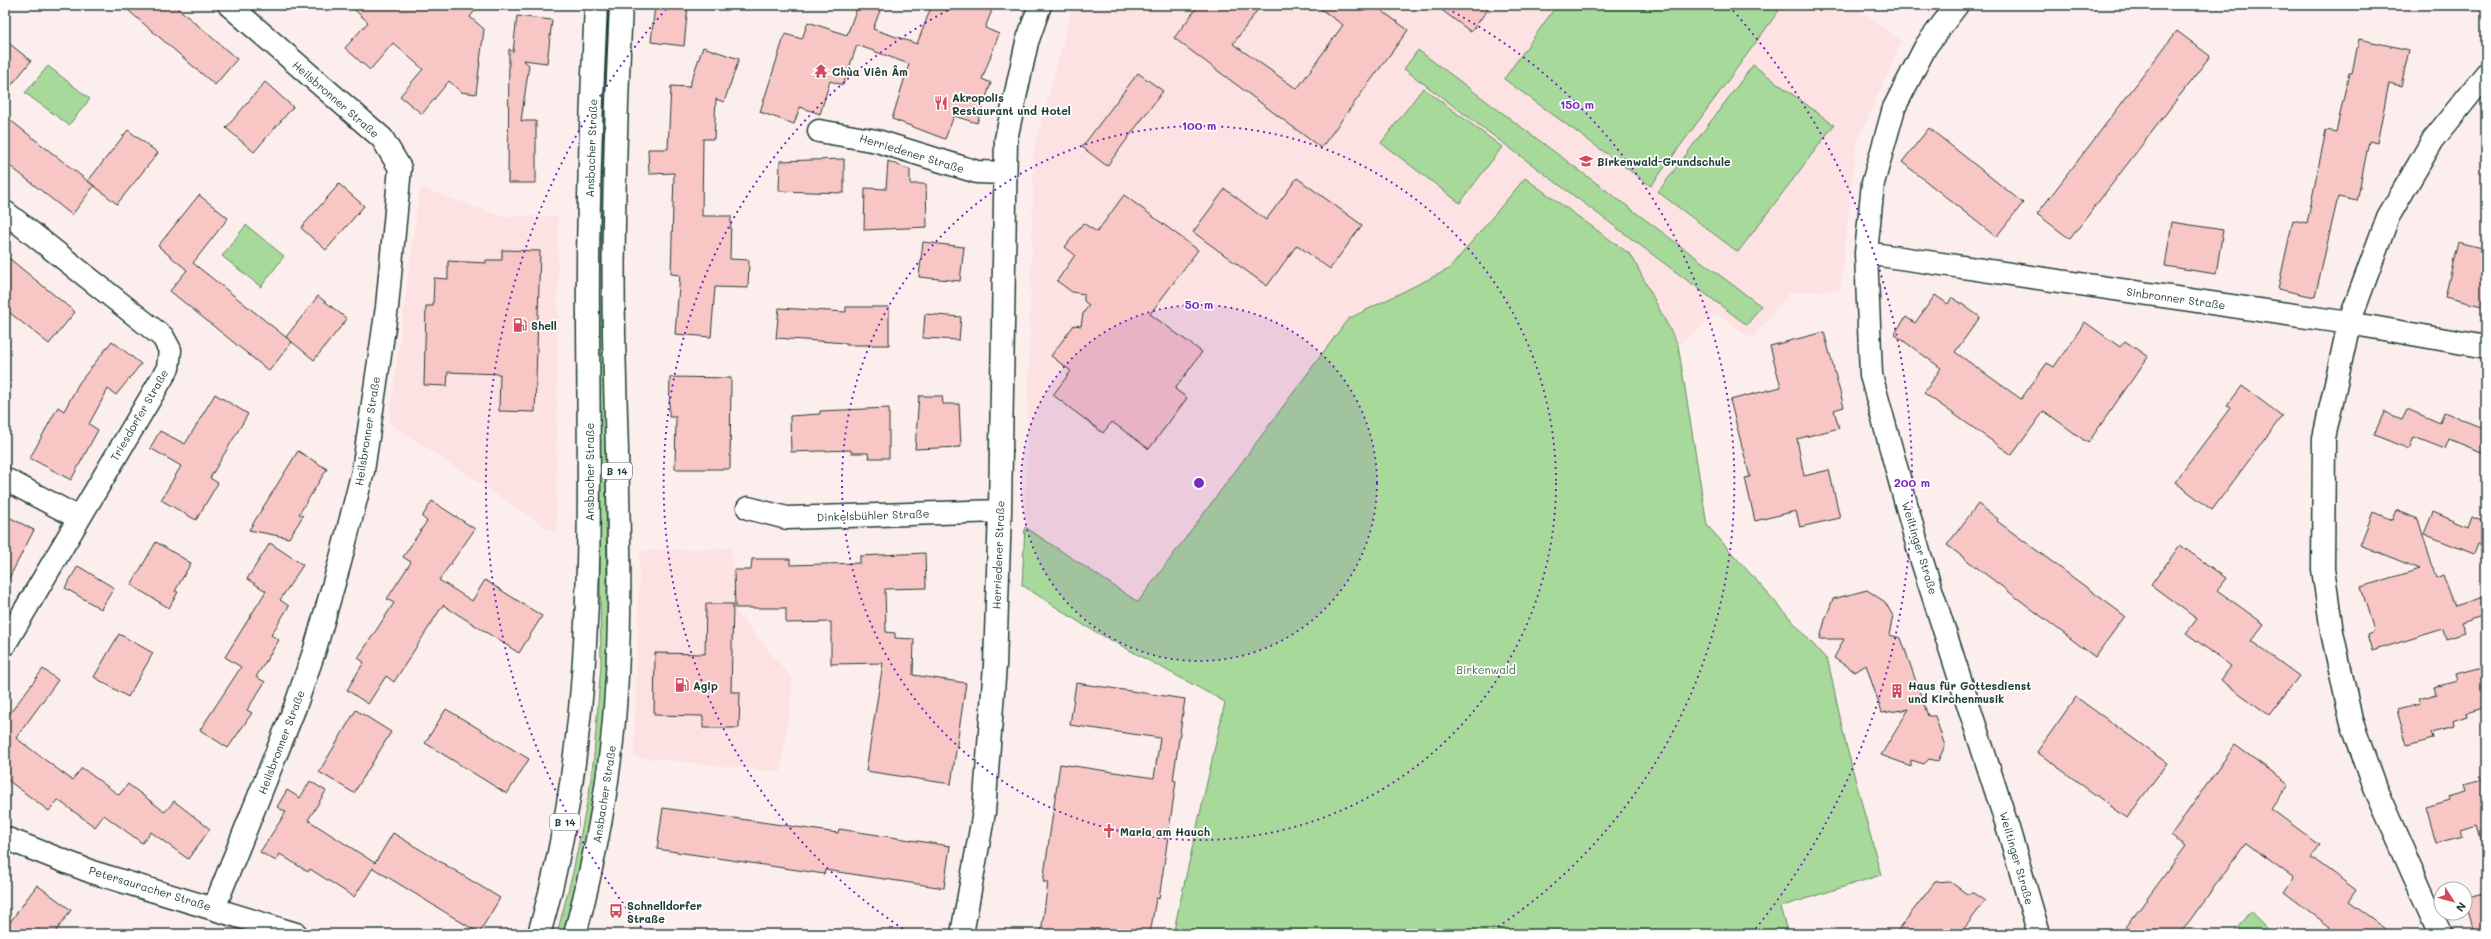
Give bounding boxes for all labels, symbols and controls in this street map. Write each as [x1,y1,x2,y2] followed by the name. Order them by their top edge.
[289,57,383,141] street label: Heilsbronner Straße
[813,63,829,79] temple icon: Chùa Viên Âm
[832,64,908,79] place label: Chùa Viên Âm
[952,90,1071,118] place label: Akropolis Restaurant und Hotel
[933,95,949,111] restaurant icon: Akropolis Restaurant und Hotel
[1560,96,1594,112] text: 150 m
[582,98,600,198] street label: Ansbacher Straße
[1182,117,1216,133] text: 100 m
[858,130,966,176] street label: Herriedener Straße
[1578,153,1594,169] school or university icon: Birkenwald-Grundschule
[1597,154,1731,169] place label: Birkenwald-Grundschule
[2125,284,2227,312] street label: Sinbronner Straße
[1185,296,1213,312] text: 50 m
[512,317,528,333] fuel station icon: Shell
[531,318,557,333] place label: Shell
[107,366,171,464] street label: Triesdorfer Straße
[351,375,383,487] street label: Heilsbronner Straße
[582,423,597,521] street label: Ansbacher Straße
[602,463,632,479] road number: B 14
[1894,474,1930,490] text: 200 m
[1192,476,1206,490] centre of rings
[989,500,1007,610] street label: Herriedener Straße
[1899,500,1941,596] street label: Weiltinger Straße
[816,506,930,524] street label: Dinkelsbühler Straße
[1456,662,1516,677] park label: Birkenwald
[674,677,690,693] fuel station icon: Agip
[693,678,718,693] place label: Agip
[1908,678,2031,706] place label: Haus für Gottesdienst und Kirchenmusik
[1889,683,1905,699] building icon: Haus für Gottesdienst und Kirchenmusik
[254,688,308,796] street label: Heilsbronner Straße
[589,744,619,844] street label: Ansbacher Straße
[1997,810,2038,907] street label: Weiltinger Straße
[550,814,580,830] road number: B 14
[1101,823,1117,839] church icon: Maria am Hauch
[1120,824,1210,839] place label: Maria am Hauch
[87,862,213,914] street label: Petersauracher Straße
[2433,881,2473,921] north arrow
[627,898,702,926] place label: Schnelldorfer Straße
[2453,899,2470,915] text: N
[608,903,624,919] bus stop icon: Schnelldorfer Straße

